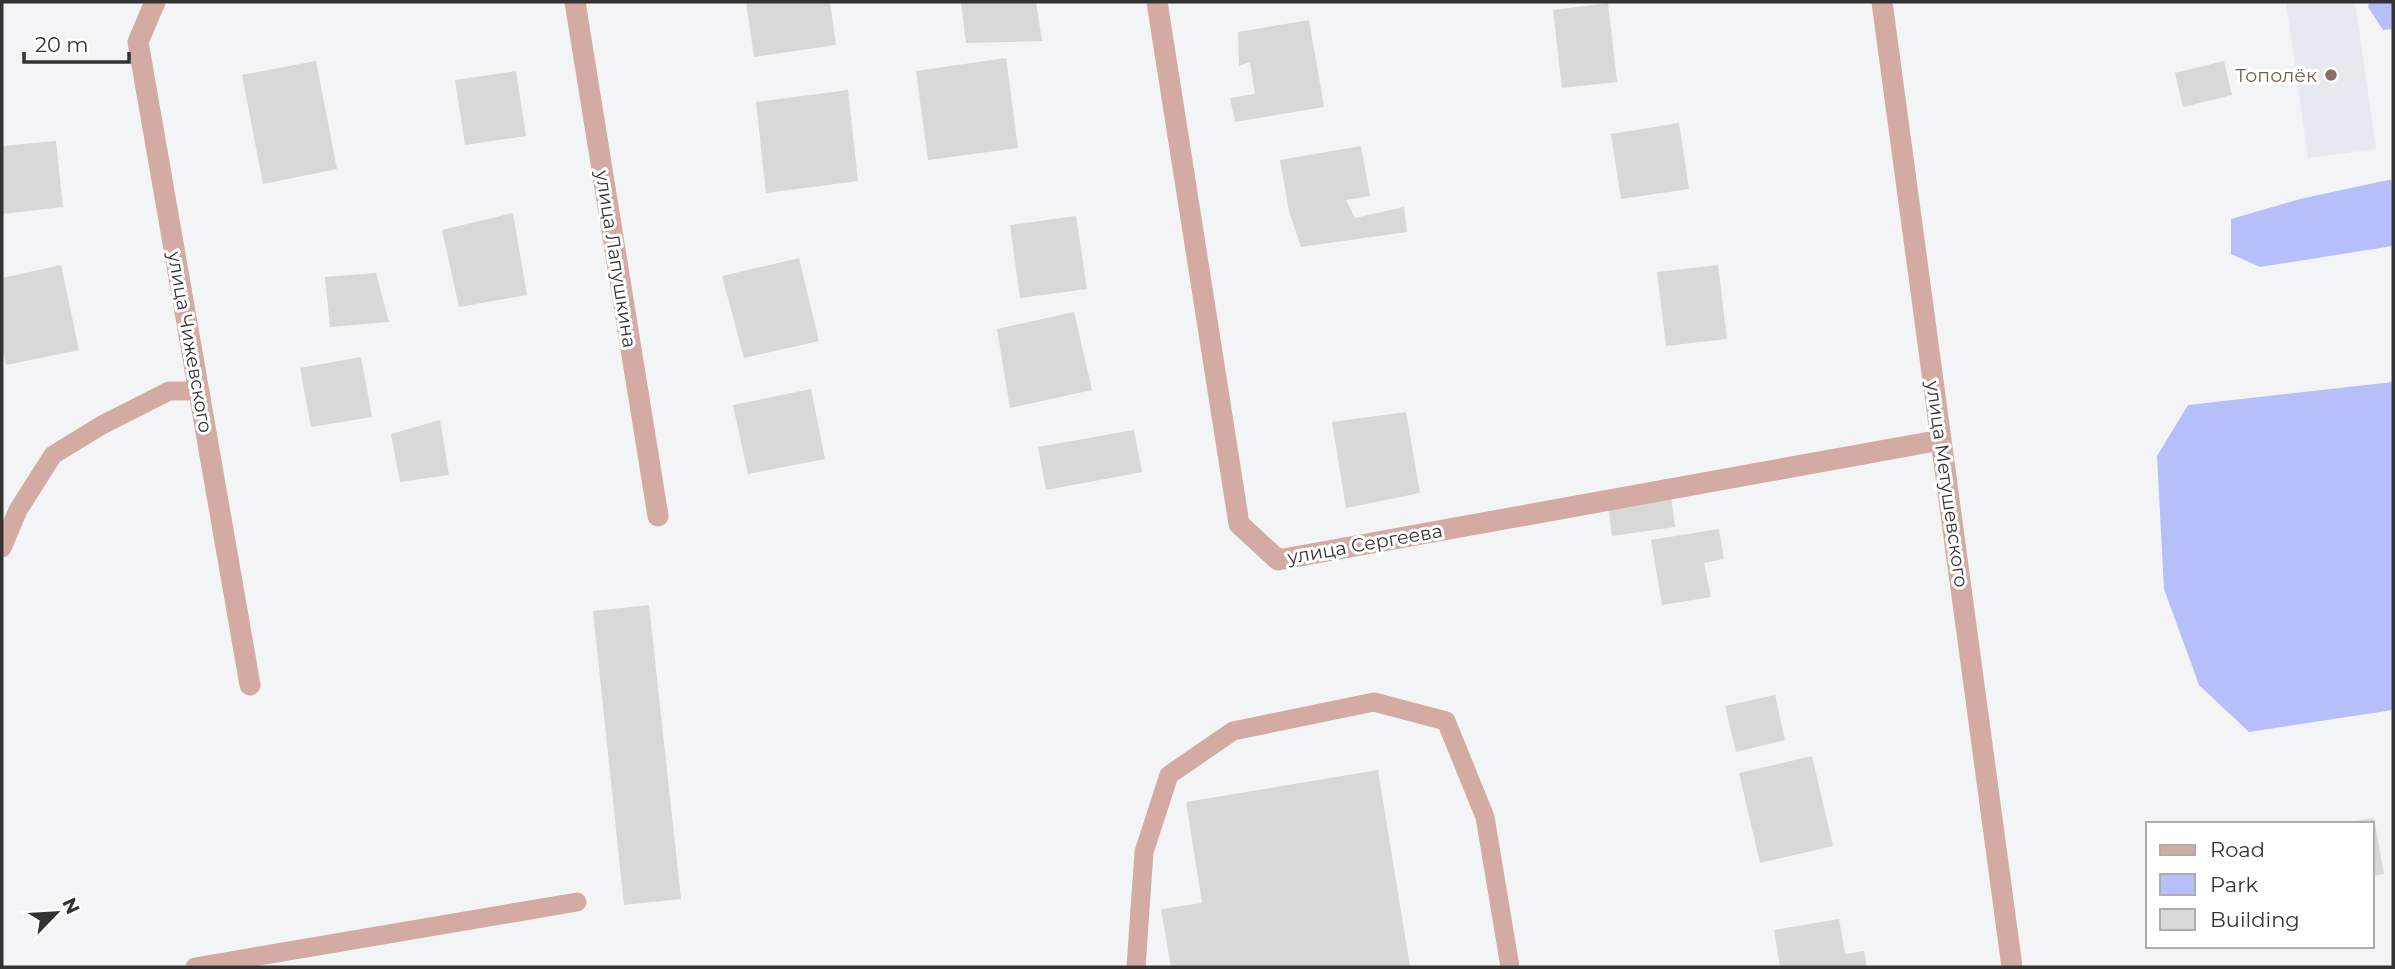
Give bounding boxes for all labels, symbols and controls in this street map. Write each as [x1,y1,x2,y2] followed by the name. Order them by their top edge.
[24,21,130,65] scale bar
[35,32,89,57] text: 20 m
[2235,64,2317,87] place label: Тополёк
[2323,67,2339,83] marker: Тополёк
[590,168,641,349] street label: улица Лапушкина
[163,249,217,434] street label: улица Чижевского
[1921,378,1973,589] street label: улица Метушевского
[1285,519,1444,569] street label: улица Сергеева
[2146,822,2374,948] legend
[2210,837,2265,862] text: Road
[2210,872,2258,897] text: Park
[21,878,91,948] north arrow
[57,894,85,918] text: N
[2210,907,2300,932] text: Building

